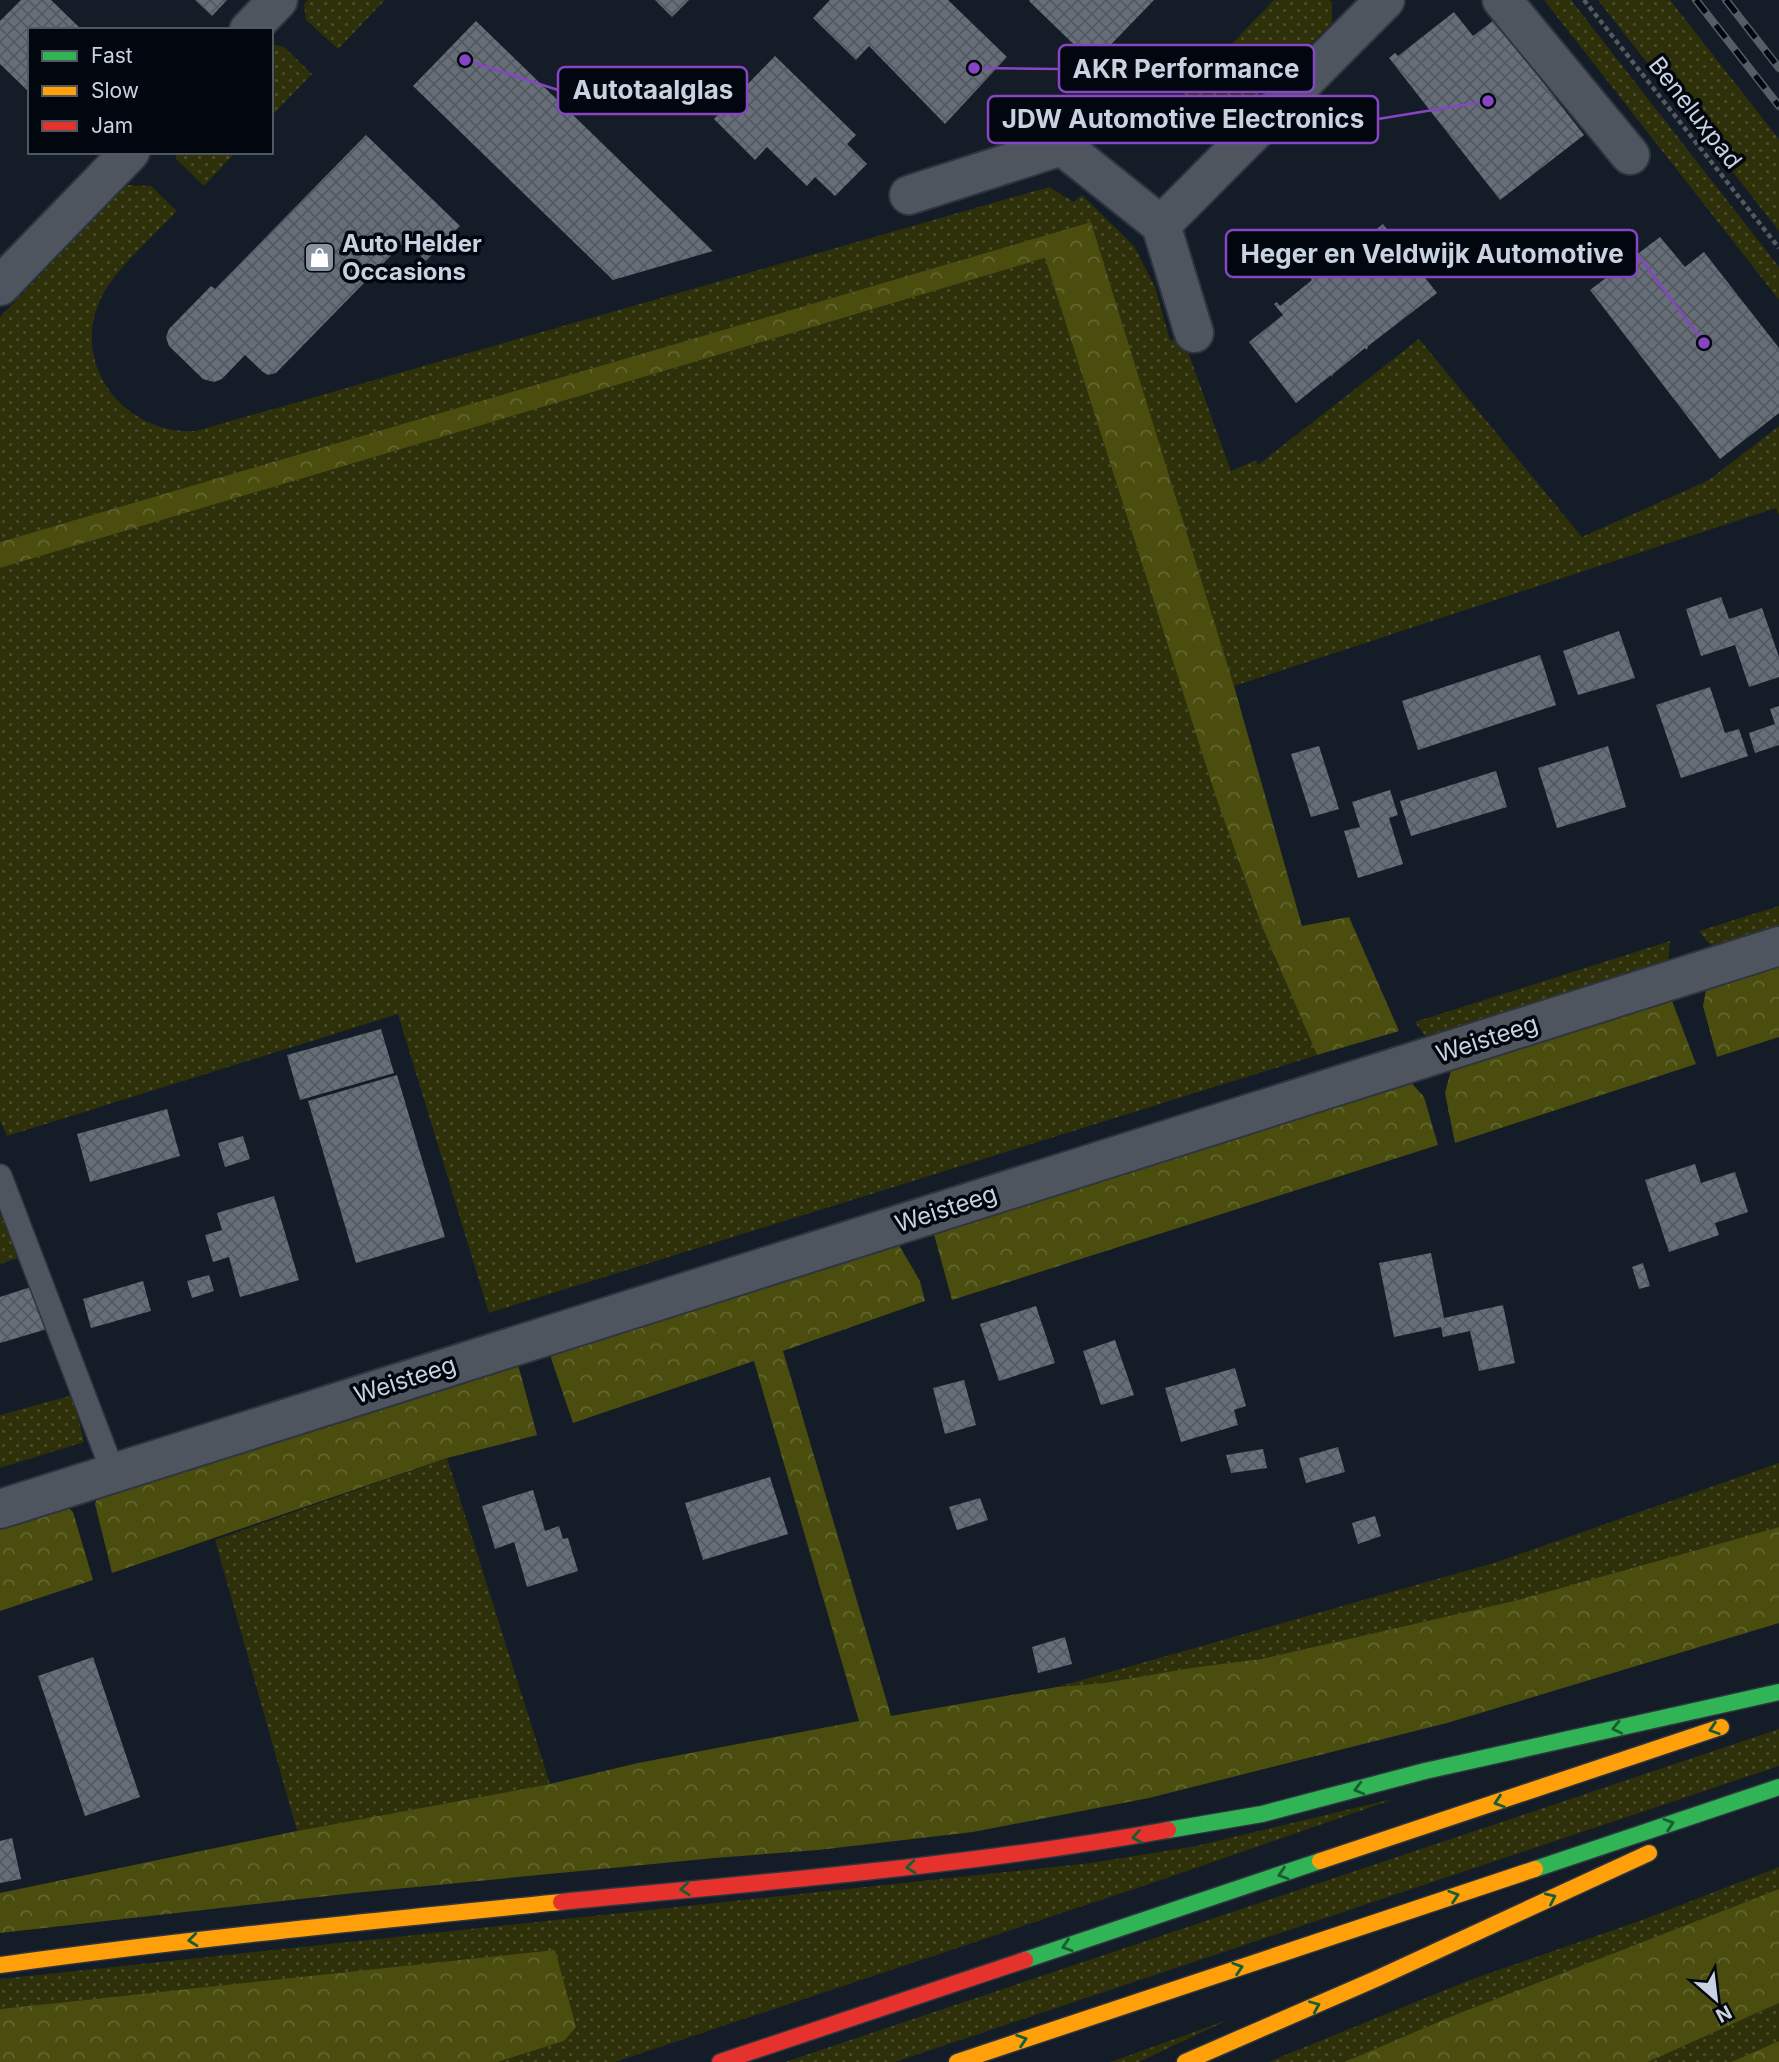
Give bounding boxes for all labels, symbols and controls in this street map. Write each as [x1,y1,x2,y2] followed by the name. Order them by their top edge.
[28,28,273,154] legend
[91,43,133,68] text: Fast
[1059,45,1314,92] callout: AKR Performance
[1643,51,1748,174] street label: Beneluxpad
[1073,53,1299,84] text: AKR Performance
[558,67,747,114] callout: Autotaalglas
[573,74,733,105] text: Autotaalglas
[91,78,139,103] text: Slow
[988,96,1378,143] callout: JDW Automotive Electronics
[1002,103,1364,134] text: JDW Automotive Electronics
[91,113,133,138] text: Jam
[342,229,482,286] place label: Auto Helder Occasions
[1226,230,1637,277] callout: Heger en Veldwijk Automotive
[1240,238,1624,269] text: Heger en Veldwijk Automotive
[302,241,336,275] shop icon: Auto Helder Occasions
[1432,1008,1541,1069] street label: Weisteeg
[891,1178,1000,1239] street label: Weisteeg
[350,1349,459,1410] street label: Weisteeg
[1611,1720,1623,1735] one-way arrow
[1709,1721,1721,1736] one-way arrow
[1353,1780,1365,1795] one-way arrow
[1493,1794,1505,1808] one-way arrow
[1663,1818,1675,1832] one-way arrow
[1131,1830,1143,1845] one-way arrow
[906,1859,917,1874] one-way arrow
[1277,1866,1289,1880] one-way arrow
[679,1882,691,1897] one-way arrow
[1447,1890,1459,1904] one-way arrow
[1544,1892,1556,1906] one-way arrow
[187,1933,199,1948] one-way arrow
[1061,1938,1074,1952] one-way arrow
[1231,1962,1243,1976] one-way arrow
[1681,1964,1751,2034] north arrow
[1308,2000,1320,2014] one-way arrow
[1712,2000,1736,2027] text: N
[1015,2034,1028,2048] one-way arrow

